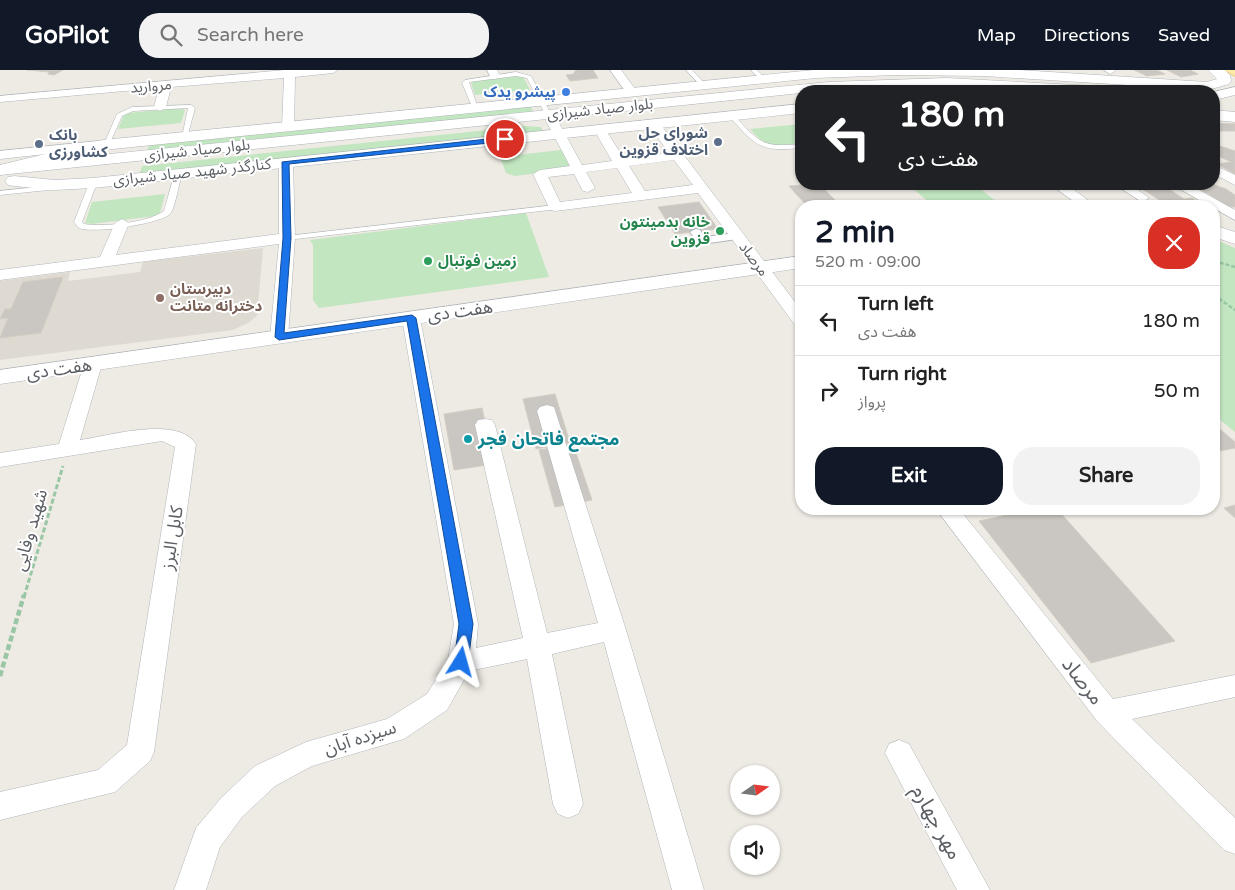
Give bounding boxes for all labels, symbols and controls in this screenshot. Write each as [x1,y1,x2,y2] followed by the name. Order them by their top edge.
[139,13,489,58] search box
[25,21,109,50] text: GoPilot
[157,21,185,49] icon: search
[197,24,304,46] text: Search here
[977,24,1016,46] text: Map
[1044,24,1130,46] text: Directions
[1158,24,1210,46] text: Saved
[129,75,173,97] street label: مروارید
[483,83,556,102] place label: پیشرو یدک
[560,86,572,98] marker: پیشرو یدک
[546,94,654,124] street label: بلوار صیاد شیرازی
[898,94,1005,136] text: 180 m
[815,105,880,170] icon: left
[484,118,526,160] pin
[620,124,708,159] place label: شورای حل اختلاف قزوین
[491,125,519,153] icon: arrive
[49,126,108,161] place label: بانک کشاورزی
[143,135,251,165] street label: بلوار صیاد شیرازی
[712,136,724,148] marker: شورای حل اختلاف قزوین
[33,138,45,150] marker: بانک کشاورزی
[898,146,979,172] text: هفت دی
[112,155,273,189] street label: کنارگذر شهید صیاد شیرازی
[620,213,711,248] place label: خانه بدمینتون قزوین
[815,214,895,251] text: 2 min
[1148,217,1200,269] button: close
[714,225,726,237] marker: خانه بدمینتون قزوین
[735,238,773,280] street label: مرصاد
[438,252,517,270] place label: زمین فوتبال
[815,252,921,272] text: 520 m · 09:00
[422,255,434,267] marker: زمین فوتبال
[170,280,263,315] place label: دبیرستان دخترانه متانت
[154,292,166,304] marker: دبیرستان دخترانه متانت
[858,293,934,315] text: Turn left
[426,296,494,326] street label: هفت دی
[815,307,843,335] icon: left
[1142,310,1200,332] text: 180 m
[858,322,917,342] text: هفت دی
[25,354,93,384] street label: هفت دی
[858,363,946,385] text: Turn right
[815,377,843,405] icon: right
[1154,380,1200,402] text: 50 m
[858,392,886,412] text: پرواز
[477,428,620,452] place label: مجتمع فاتحان فجر
[462,433,474,445] marker: مجتمع فاتحان فجر
[815,447,1003,505] button: Exit
[1013,447,1200,505] button: Share
[8,487,52,573] street label: شهید وفایی
[156,504,188,572] street label: کابل البرز
[434,635,486,687] position arrow
[1056,652,1109,710] street label: مرصاد
[321,716,399,760] street label: سیزده آبان
[730,765,780,815] north arrow
[730,765,780,875] map controls
[903,780,967,865] street label: مهر چهارم
[730,825,780,875] button: sound

